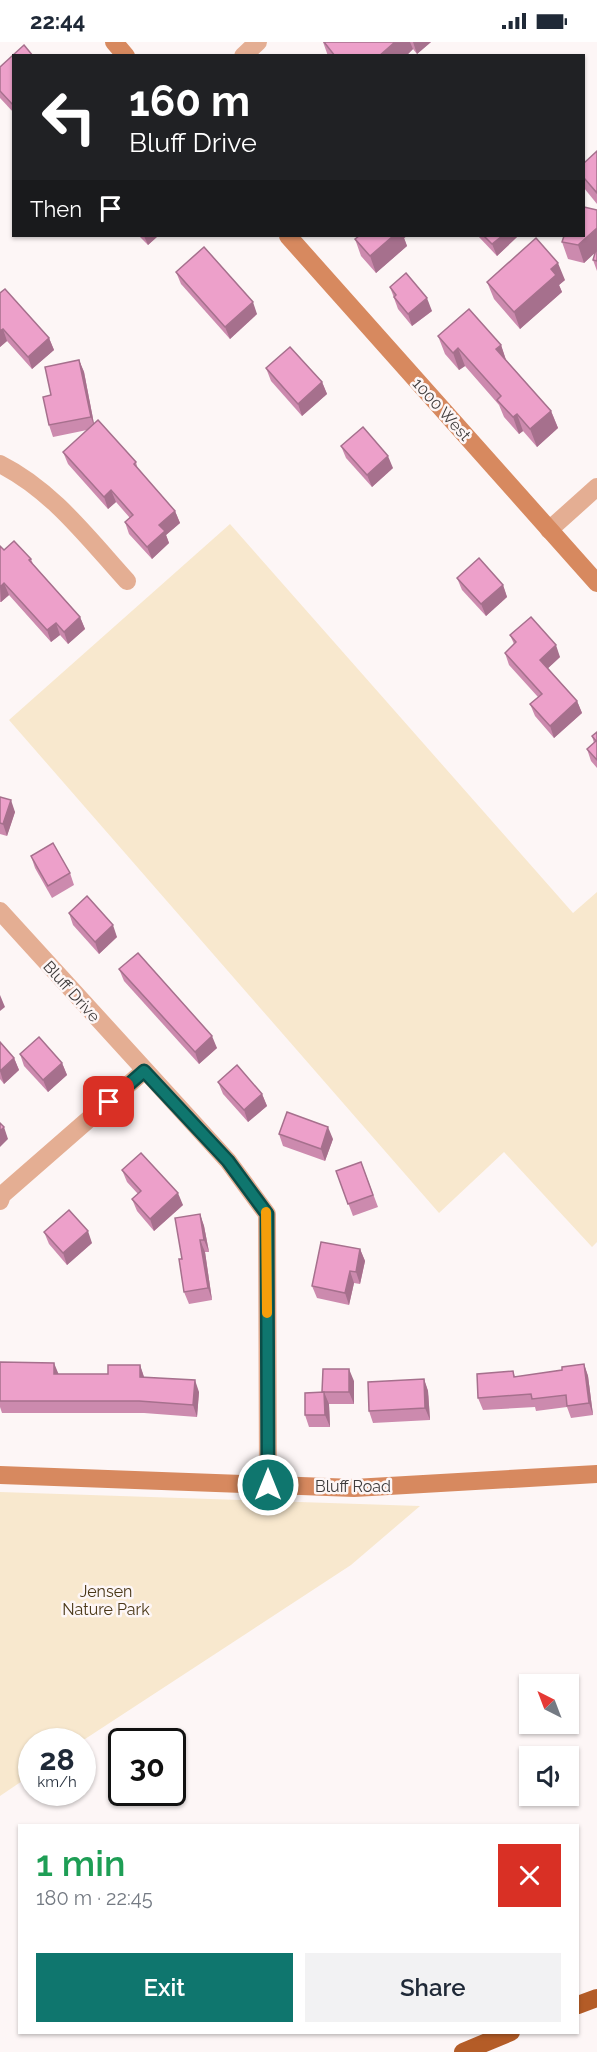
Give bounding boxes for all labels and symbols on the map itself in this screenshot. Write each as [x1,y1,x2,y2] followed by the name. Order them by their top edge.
[409,374,475,445] street label: 1000 West
[39,957,104,1026] street label: Bluff Drive
[83,1076,134,1127] pin
[236,1453,300,1517] position arrow
[315,1477,391,1496] street label: Bluff Road
[62,1582,150,1619] park label: Jensen Nature Park
[519,1674,579,1734] north arrow
[108,1728,186,1806] speed limit sign: 30

